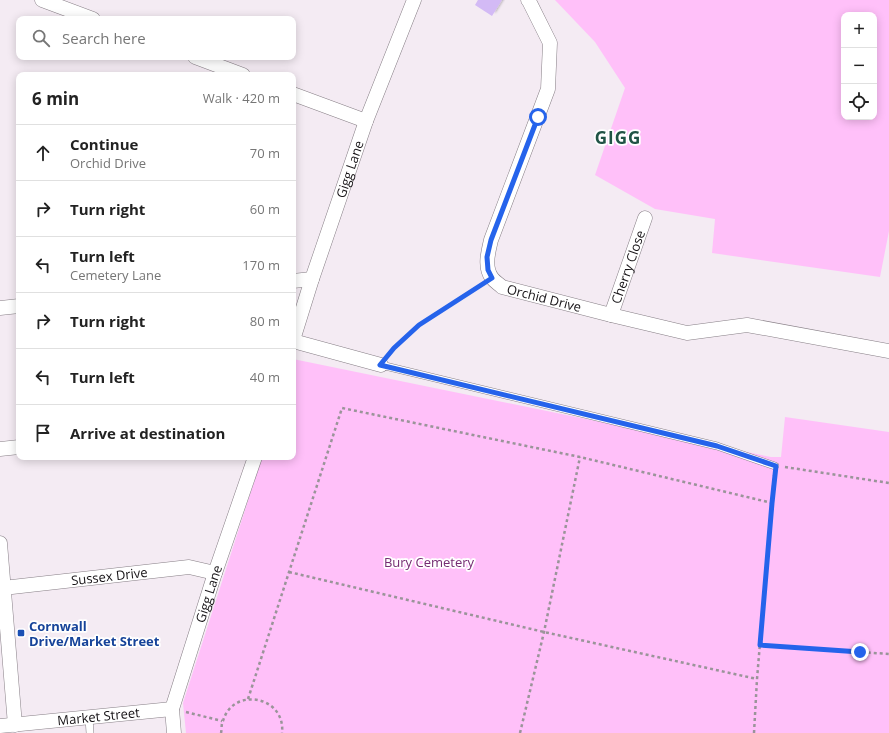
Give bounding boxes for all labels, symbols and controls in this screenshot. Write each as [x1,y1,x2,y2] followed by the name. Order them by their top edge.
[841,12,877,120] map controls
[841,12,877,48] button: +
[16,16,296,60] search box
[30,27,52,49] icon: search
[62,28,146,48] text: Search here
[841,48,877,84] button: −
[841,84,877,120] button: locate
[32,87,79,110] text: 6 min
[203,89,280,107] text: Walk · 420 m
[529,108,547,126] route start
[595,126,641,149] district label: GIGG
[70,134,138,154] text: Continue
[331,138,368,200] street label: Gigg Lane
[32,142,54,164] icon: ahead
[250,144,280,162] text: 70 m
[70,154,146,172] text: Orchid Drive
[32,198,54,220] icon: right
[70,199,145,219] text: Turn right
[250,200,280,218] text: 60 m
[607,228,649,306] street label: Cherry Close
[70,246,135,266] text: Turn left
[32,254,54,276] icon: left
[242,256,280,274] text: 170 m
[70,266,161,284] text: Cemetery Lane
[505,280,583,316] street label: Orchid Drive
[32,310,54,332] icon: right
[70,311,145,331] text: Turn right
[250,312,280,330] text: 80 m
[32,366,54,388] icon: left
[70,367,135,387] text: Turn left
[250,368,280,386] text: 40 m
[32,422,54,444] icon: arrive
[70,423,225,443] text: Arrive at destination
[384,553,475,571] park label: Bury Cemetery
[191,562,226,625] street label: Gigg Lane
[70,563,149,589] street label: Sussex Drive
[29,617,160,650] place label: Cornwall Drive/Market Street
[16,628,26,638] marker: Cornwall Drive/Market Street
[851,643,869,661] route end
[56,703,141,729] street label: Market Street

